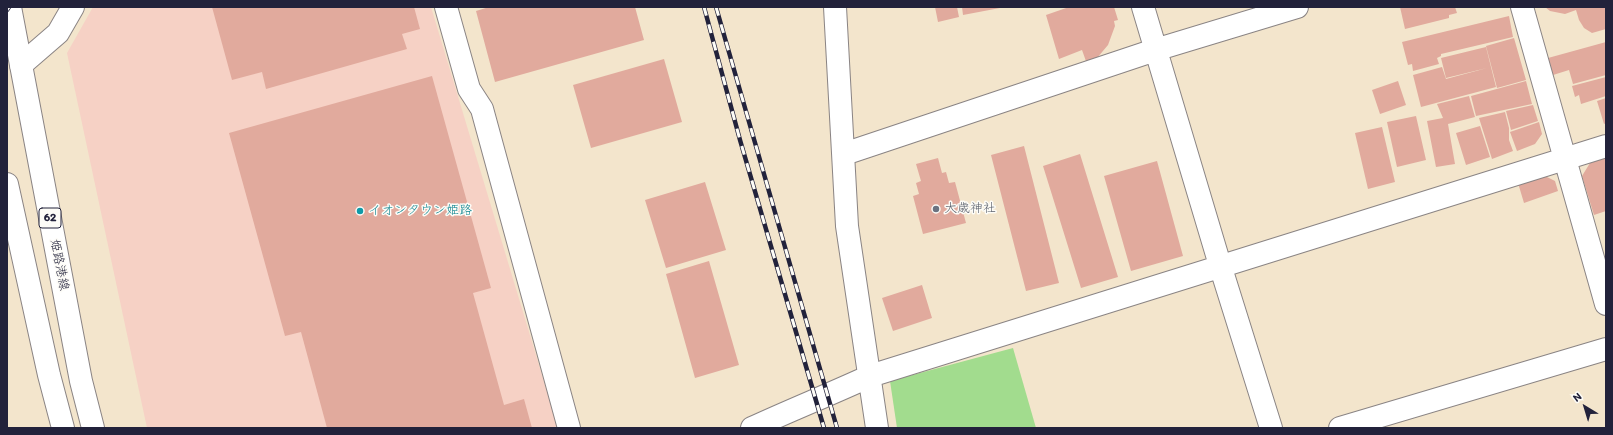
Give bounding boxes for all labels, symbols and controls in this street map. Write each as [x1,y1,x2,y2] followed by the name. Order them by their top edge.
[944,201,996,217] place label: 大歳神社
[368,203,472,219] place label: イオンタウン姫路
[931,204,941,214] marker: 大歳神社
[355,206,365,216] marker: イオンタウン姫路
[39,208,61,228] road number: 62
[46,238,72,292] street label: 姫路港線
[1565,387,1605,427] north arrow
[1570,390,1584,405] text: N

